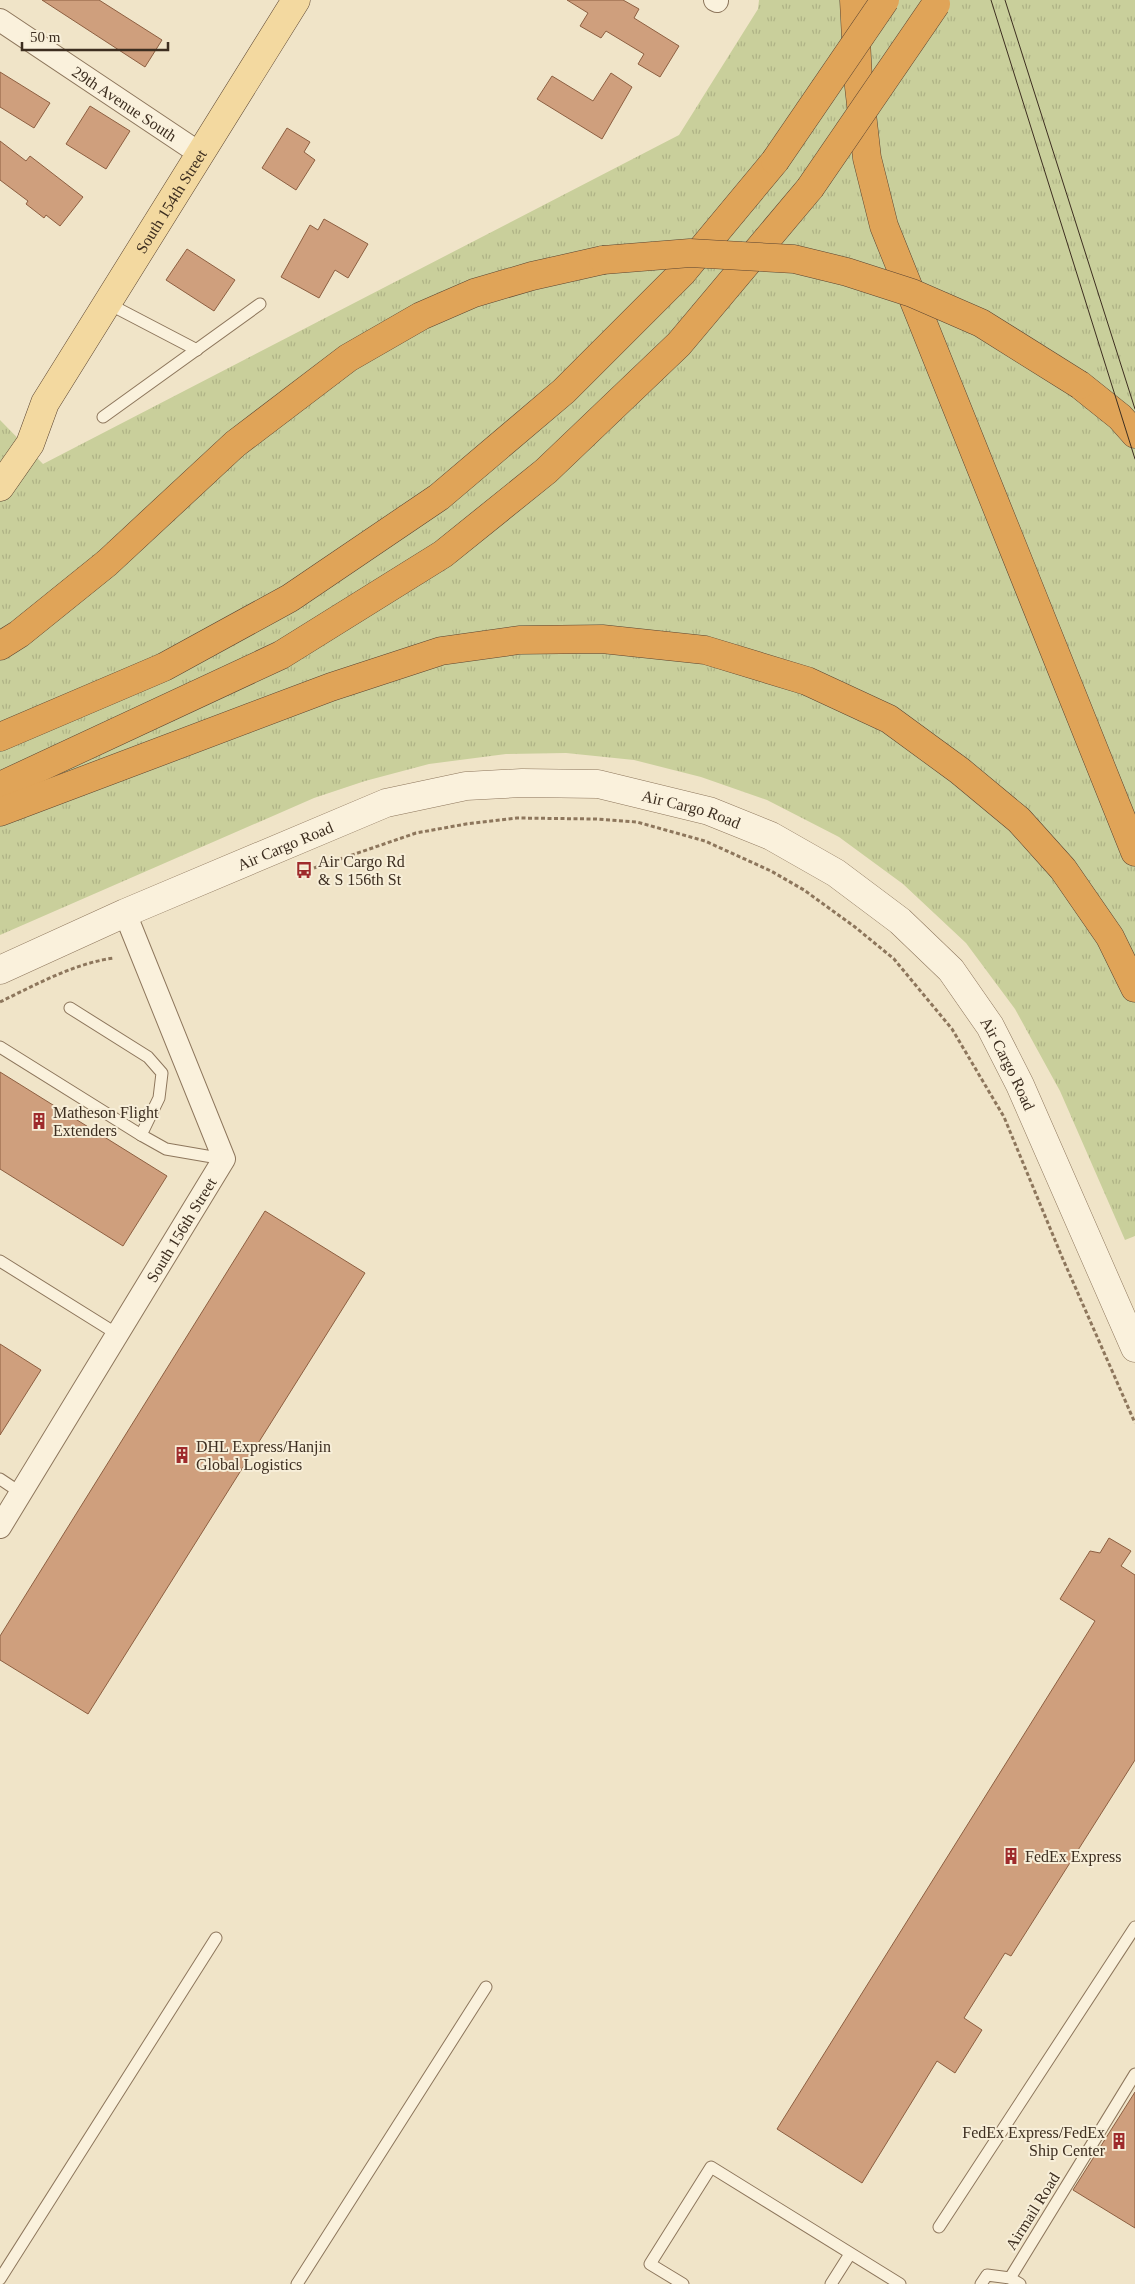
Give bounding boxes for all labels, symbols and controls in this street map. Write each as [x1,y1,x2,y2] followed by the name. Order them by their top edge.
[22,20,169,52] scale bar
[30,29,61,45] text: 50 m
[69,63,180,145] street label: 29th Avenue South
[132,146,210,256] street label: South 154th Street
[640,787,743,832] street label: Air Cargo Road
[235,818,335,874] street label: Air Cargo Road
[318,853,405,888] place label: Air Cargo Rd & S 156th St
[294,860,314,880] bus stop icon: Air Cargo Rd & S 156th St
[977,1014,1038,1113] street label: Air Cargo Road
[53,1104,159,1139] place label: Matheson Flight Extenders
[29,1111,49,1131] building icon: Matheson Flight Extenders
[143,1174,220,1285] street label: South 156th Street
[196,1438,331,1474] place label: DHL Express/Hanjin Global Logistics
[172,1445,192,1465] building icon: DHL Express/Hanjin Global Logistics
[1001,1846,1021,1866] building icon: FedEx Express
[1025,1848,1121,1866] place label: FedEx Express
[962,2124,1106,2160] place label: FedEx Express/FedEx Ship Center
[1109,2131,1129,2151] building icon: FedEx Express/FedEx Ship Center
[1002,2170,1063,2253] street label: Airmail Road

